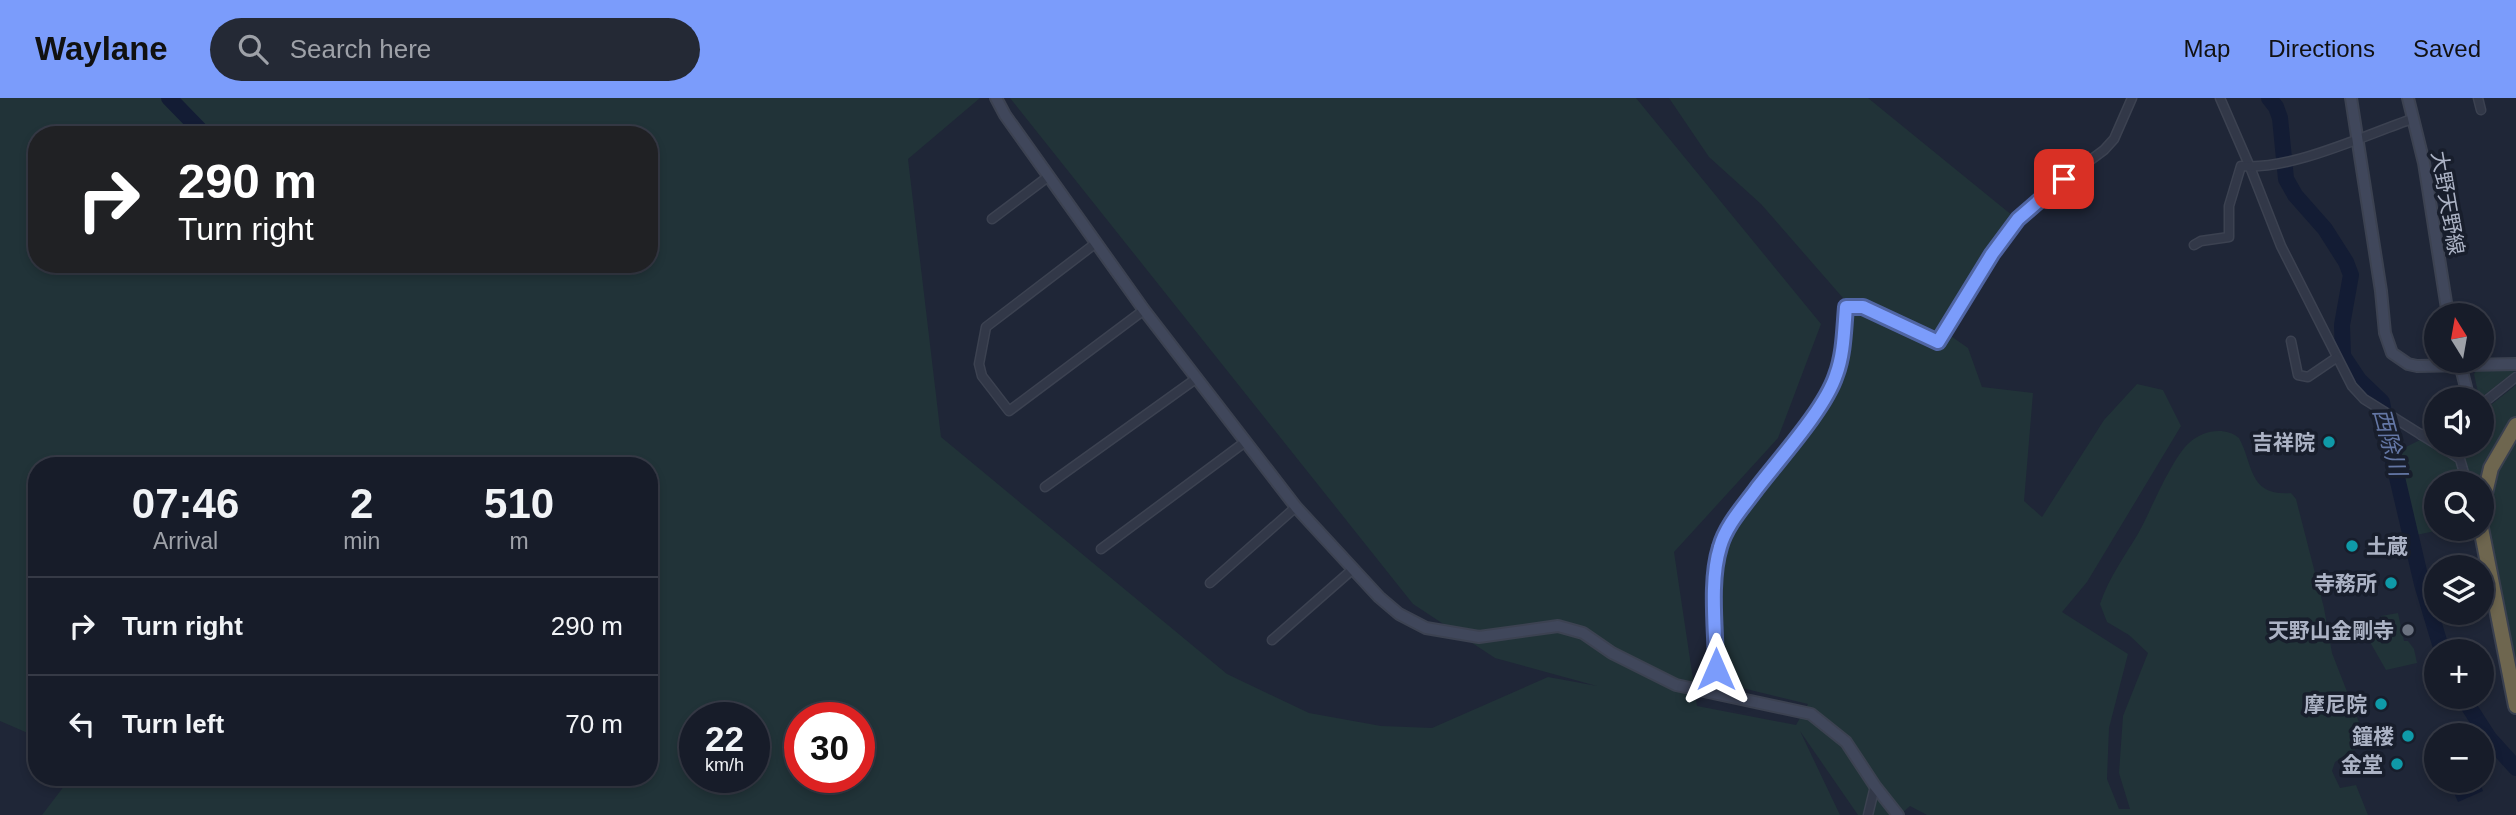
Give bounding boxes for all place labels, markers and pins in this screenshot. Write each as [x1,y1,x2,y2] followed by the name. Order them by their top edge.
[2034,149,2094,209] pin
[2252,431,2315,454] place label: 吉祥院
[2321,434,2337,450] marker: 吉祥院
[2366,535,2408,558] place label: 土蔵
[2344,538,2360,554] marker: 土蔵
[2314,572,2377,595] place label: 寺務所
[2383,575,2399,591] marker: 寺務所
[2268,619,2394,642] place label: 天野山金剛寺
[2400,622,2416,638] marker: 天野山金剛寺
[2304,693,2367,716] place label: 摩尼院
[2373,696,2389,712] marker: 摩尼院
[2352,725,2394,748] place label: 鐘楼
[2400,728,2416,744] marker: 鐘楼
[2341,753,2383,776] place label: 金堂
[2389,756,2405,772] marker: 金堂

